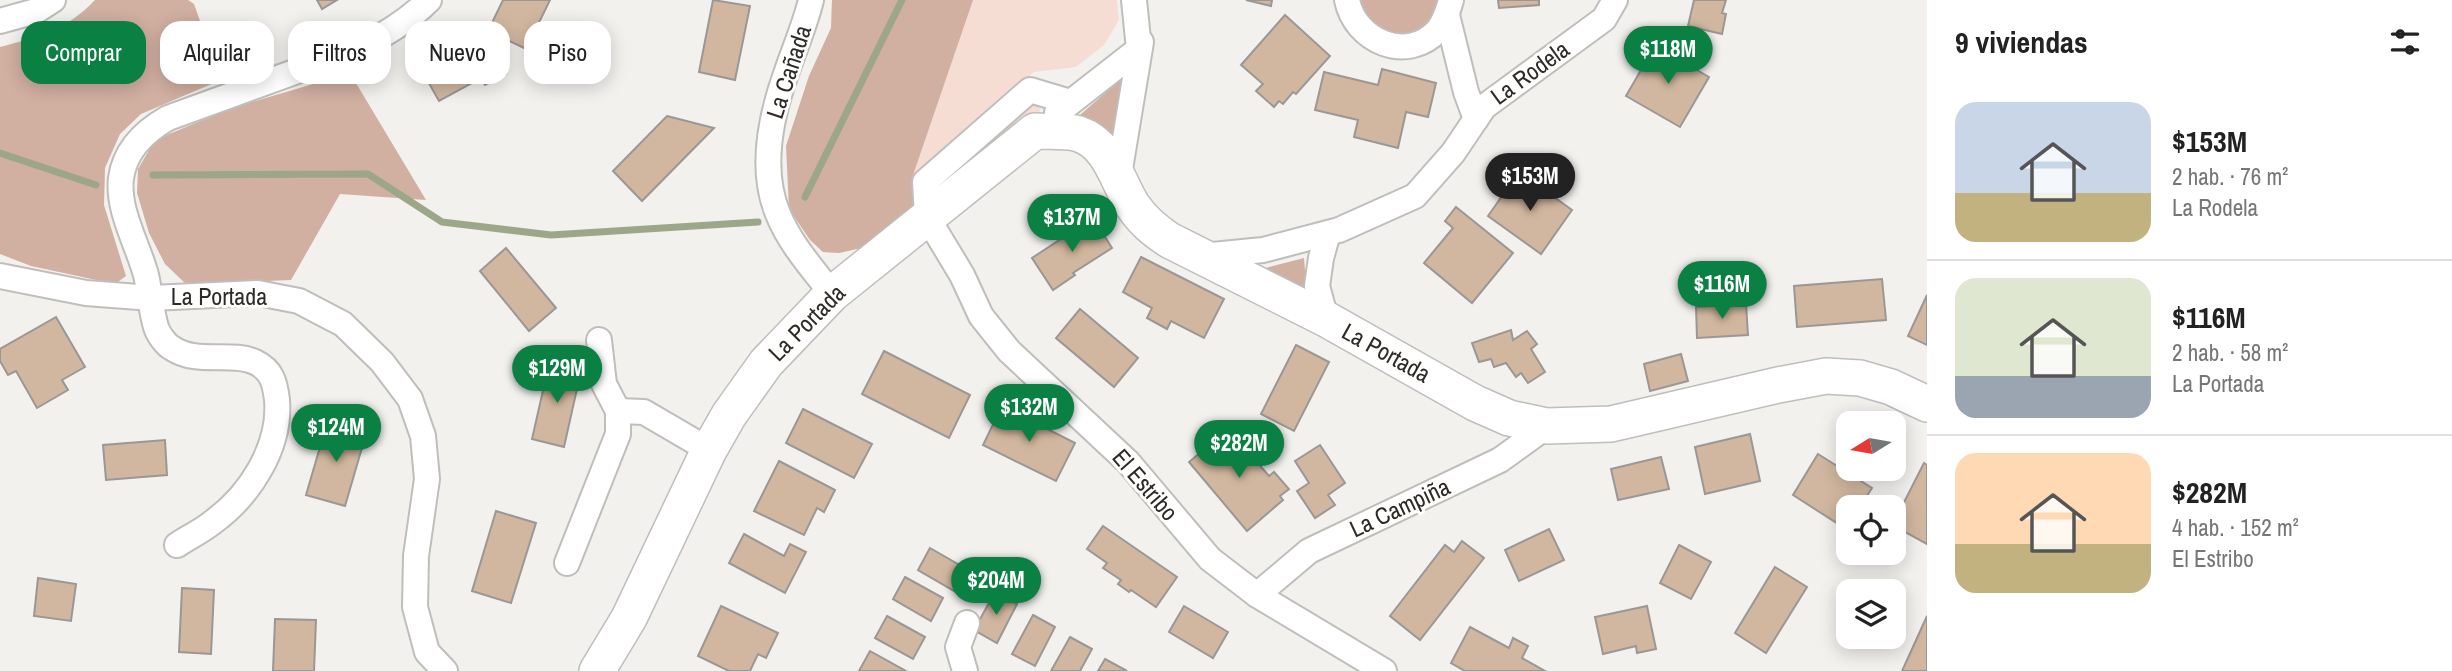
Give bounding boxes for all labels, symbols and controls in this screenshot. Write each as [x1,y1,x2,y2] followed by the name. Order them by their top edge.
[21,21,146,84] chip: Comprar
[160,21,274,84] chip: Alquilar
[288,21,391,84] chip: Filtros
[405,21,510,84] chip: Nuevo
[524,21,611,84] chip: Piso
[758,21,818,122] street label: La Cañada
[1955,22,2088,62] text: 9 viviendas
[2386,23,2424,61] icon: filters
[1619,27,1717,86] pin: $118M
[1484,33,1575,112] street label: La Rodela
[1640,33,1696,64] text: $118M
[2172,121,2247,161] text: $153M
[2011,130,2095,214] icon: home
[1481,154,1579,213] pin: $153M
[1501,160,1559,191] text: $153M
[2172,161,2288,192] text: 2 hab. · 76 m²
[2172,192,2258,223] text: La Rodela
[1023,194,1121,254] pin: $137M
[1043,201,1101,232] text: $137M
[1673,262,1771,321] pin: $116M
[1694,268,1750,299] text: $116M
[761,277,852,368] street label: La Portada
[171,280,267,312] street label: La Portada
[2172,297,2246,337] text: $116M
[2011,306,2095,390] icon: home
[1337,315,1436,389] street label: La Portada
[2172,337,2288,368] text: 2 hab. · 58 m²
[508,346,606,405] pin: $129M
[528,352,586,383] text: $129M
[2172,368,2264,399] text: La Portada
[980,384,1078,444] pin: $132M
[1000,391,1058,422] text: $132M
[287,405,385,464] pin: $124M
[307,411,365,442] text: $124M
[1836,411,1906,481] north arrow
[1836,411,1906,649] map controls
[1190,420,1288,480] pin: $282M
[1210,427,1268,458] text: $282M
[1106,442,1186,527] street label: El Estribo
[1344,470,1455,544] street label: La Campiña
[2172,472,2247,512] text: $282M
[2011,481,2095,565] icon: home
[1836,495,1906,565] button: locate
[2172,512,2299,543] text: 4 hab. · 152 m²
[2172,543,2254,574] text: El Estribo
[947,558,1045,617] pin: $204M
[967,564,1025,595] text: $204M
[1836,579,1906,649] button: layers

